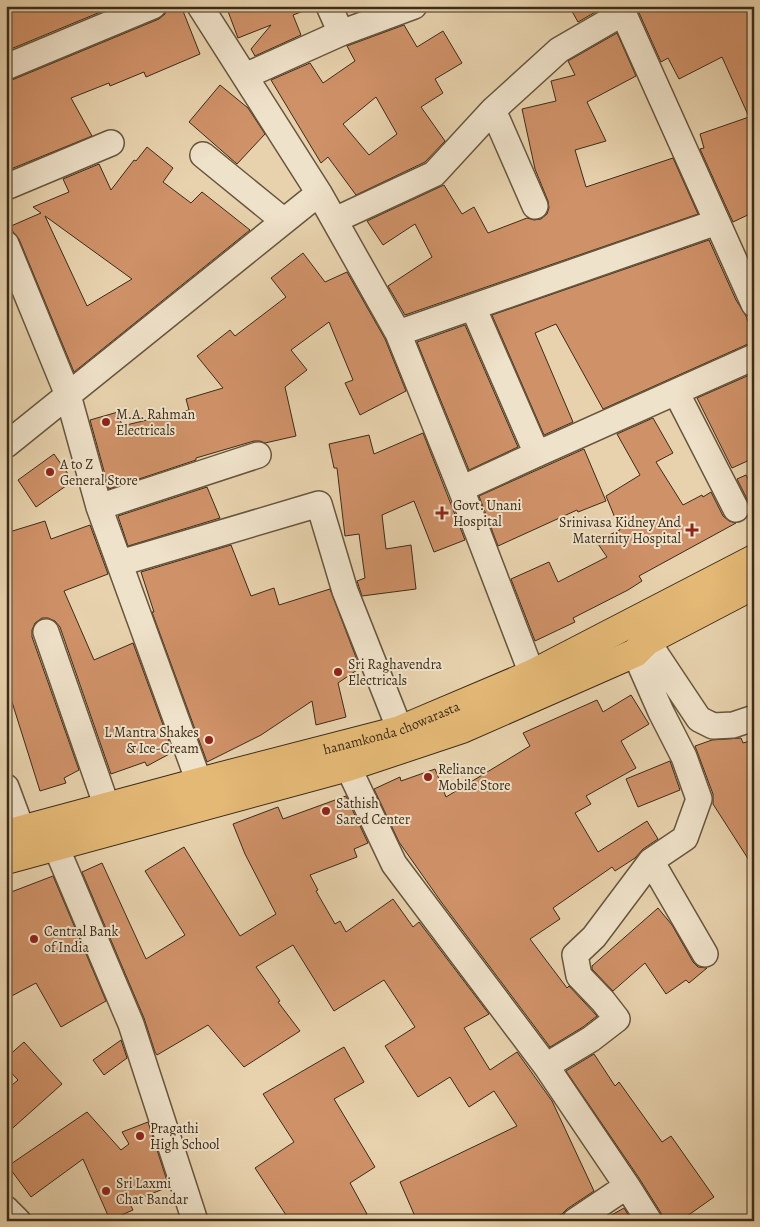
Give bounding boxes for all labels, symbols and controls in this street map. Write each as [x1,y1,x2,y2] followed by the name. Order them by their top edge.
[116,405,196,440] place label: M.A. Rahman Electricals
[100,416,112,428] marker: M.A. Rahman Electricals
[59,455,138,490] place label: A to Z General Store
[44,466,56,478] marker: A to Z General Store
[453,496,522,531] place label: Govt. Unani Hospital
[435,506,449,520] marker: Govt. Unani Hospital
[559,513,682,548] place label: Srinivasa Kidney And Maternity Hospital
[685,523,699,537] marker: Srinivasa Kidney And Maternity Hospital
[348,655,443,690] place label: Sri Raghavendra Electricals
[332,666,344,678] marker: Sri Raghavendra Electricals
[321,696,463,759] street label: hanamkonda chowarasta
[104,723,199,758] place label: L Mantra Shakes & Ice-Cream
[203,734,215,746] marker: L Mantra Shakes & Ice-Cream
[438,760,511,795] place label: Reliance Mobile Store
[422,771,434,783] marker: Reliance Mobile Store
[336,794,411,829] place label: Sathish Sared Center
[320,805,332,817] marker: Sathish Sared Center
[44,922,119,957] place label: Central Bank of India
[28,933,40,945] marker: Central Bank of India
[150,1119,220,1154] place label: Pragathi High School
[134,1130,146,1142] marker: Pragathi High School
[116,1174,189,1209] place label: Sri Laxmi Chat Bandar
[100,1185,112,1197] marker: Sri Laxmi Chat Bandar

